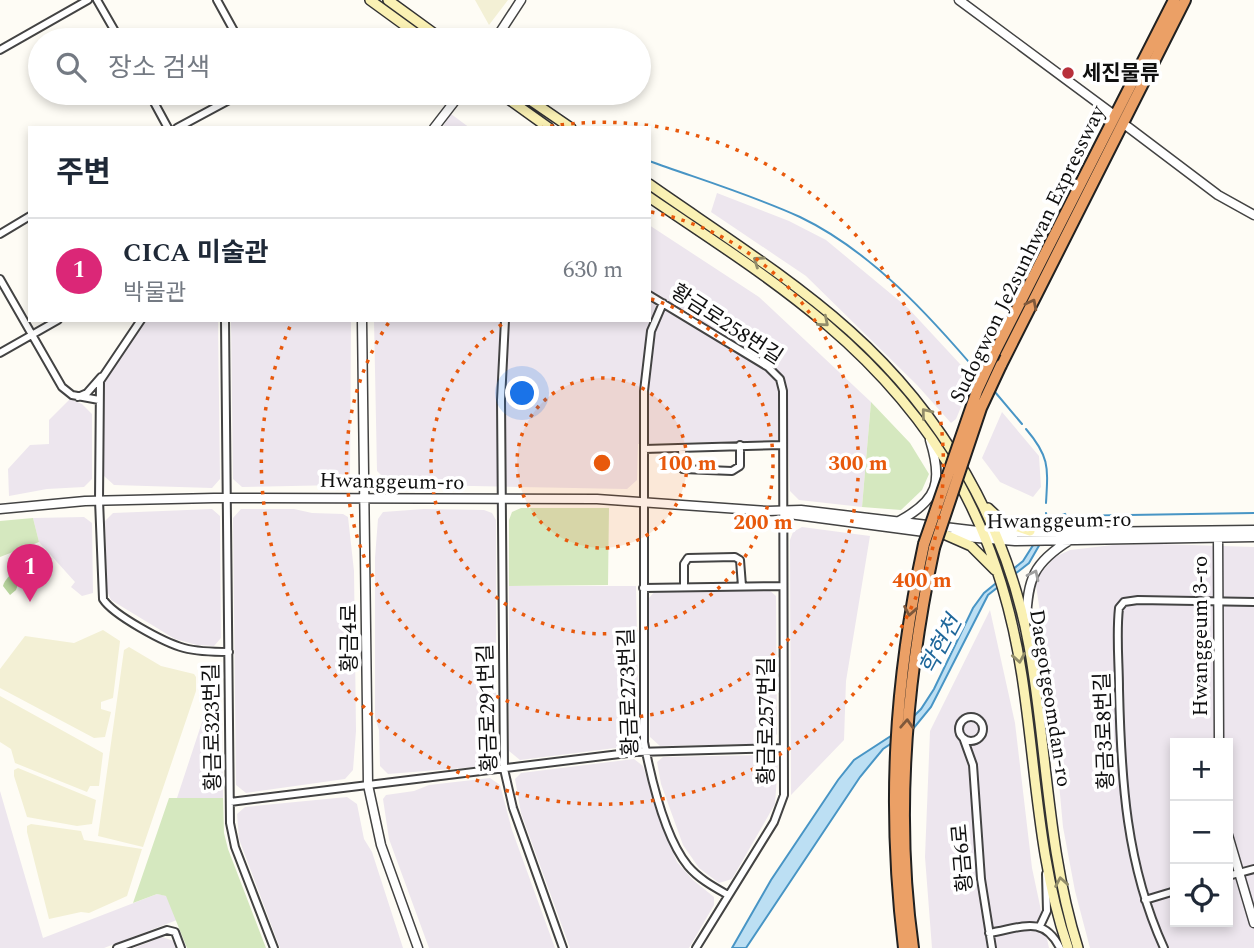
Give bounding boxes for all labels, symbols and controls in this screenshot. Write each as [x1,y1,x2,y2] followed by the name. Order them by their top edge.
[28,28,651,105] search box
[52,48,90,86] icon: search
[108,48,210,88] text: 장소 검색
[1082,58,1159,90] place label: 세진물류
[1060,65,1076,81] marker: 세진물류
[942,99,1115,409] street label: Sudogwon Je2sunhwan Expressway
[56,150,111,196] text: 주변
[123,233,269,273] text: CICA 미술관
[73,253,85,288] text: 1
[563,253,623,288] text: 630 m
[753,257,766,269] one-way arrow
[123,276,186,311] text: 박물관
[664,277,789,373] street label: 황금로258번길
[1023,299,1037,311] one-way arrow
[817,314,829,327] one-way arrow
[505,376,539,410] your location
[922,409,935,421] one-way arrow
[657,448,717,480] text: 100 m
[828,448,888,480] text: 300 m
[590,451,614,475] centre of rings
[319,465,465,499] street label: Hwanggeum-ro
[986,504,1132,538] street label: Hwanggeum-ro
[733,507,793,539] text: 200 m
[7,544,53,602] pin: 1
[1185,556,1217,716] street label: Hwanggeum 3-ro
[892,565,952,597] text: 400 m
[1025,570,1039,582] one-way arrow
[334,604,366,672] street label: 황금4로
[903,605,918,617] one-way arrow
[911,607,973,682] water label: 학현천
[1020,607,1080,789] street label: Daegotgeomdan-ro
[611,627,647,757] street label: 황금로273번길
[470,643,506,773] street label: 황금로291번길
[1011,653,1026,664] one-way arrow
[751,657,783,785] street label: 황금로257번길
[196,663,230,791] street label: 황금로323번길
[1087,672,1123,790] street label: 황금3로8번길
[899,718,914,729] one-way arrow
[1170,738,1233,927] map controls
[1170,738,1233,801] button: +
[1170,801,1233,864] button: −
[944,822,982,893] street label: 황금6로
[1170,864,1233,927] button: locate
[1054,876,1069,888] one-way arrow

